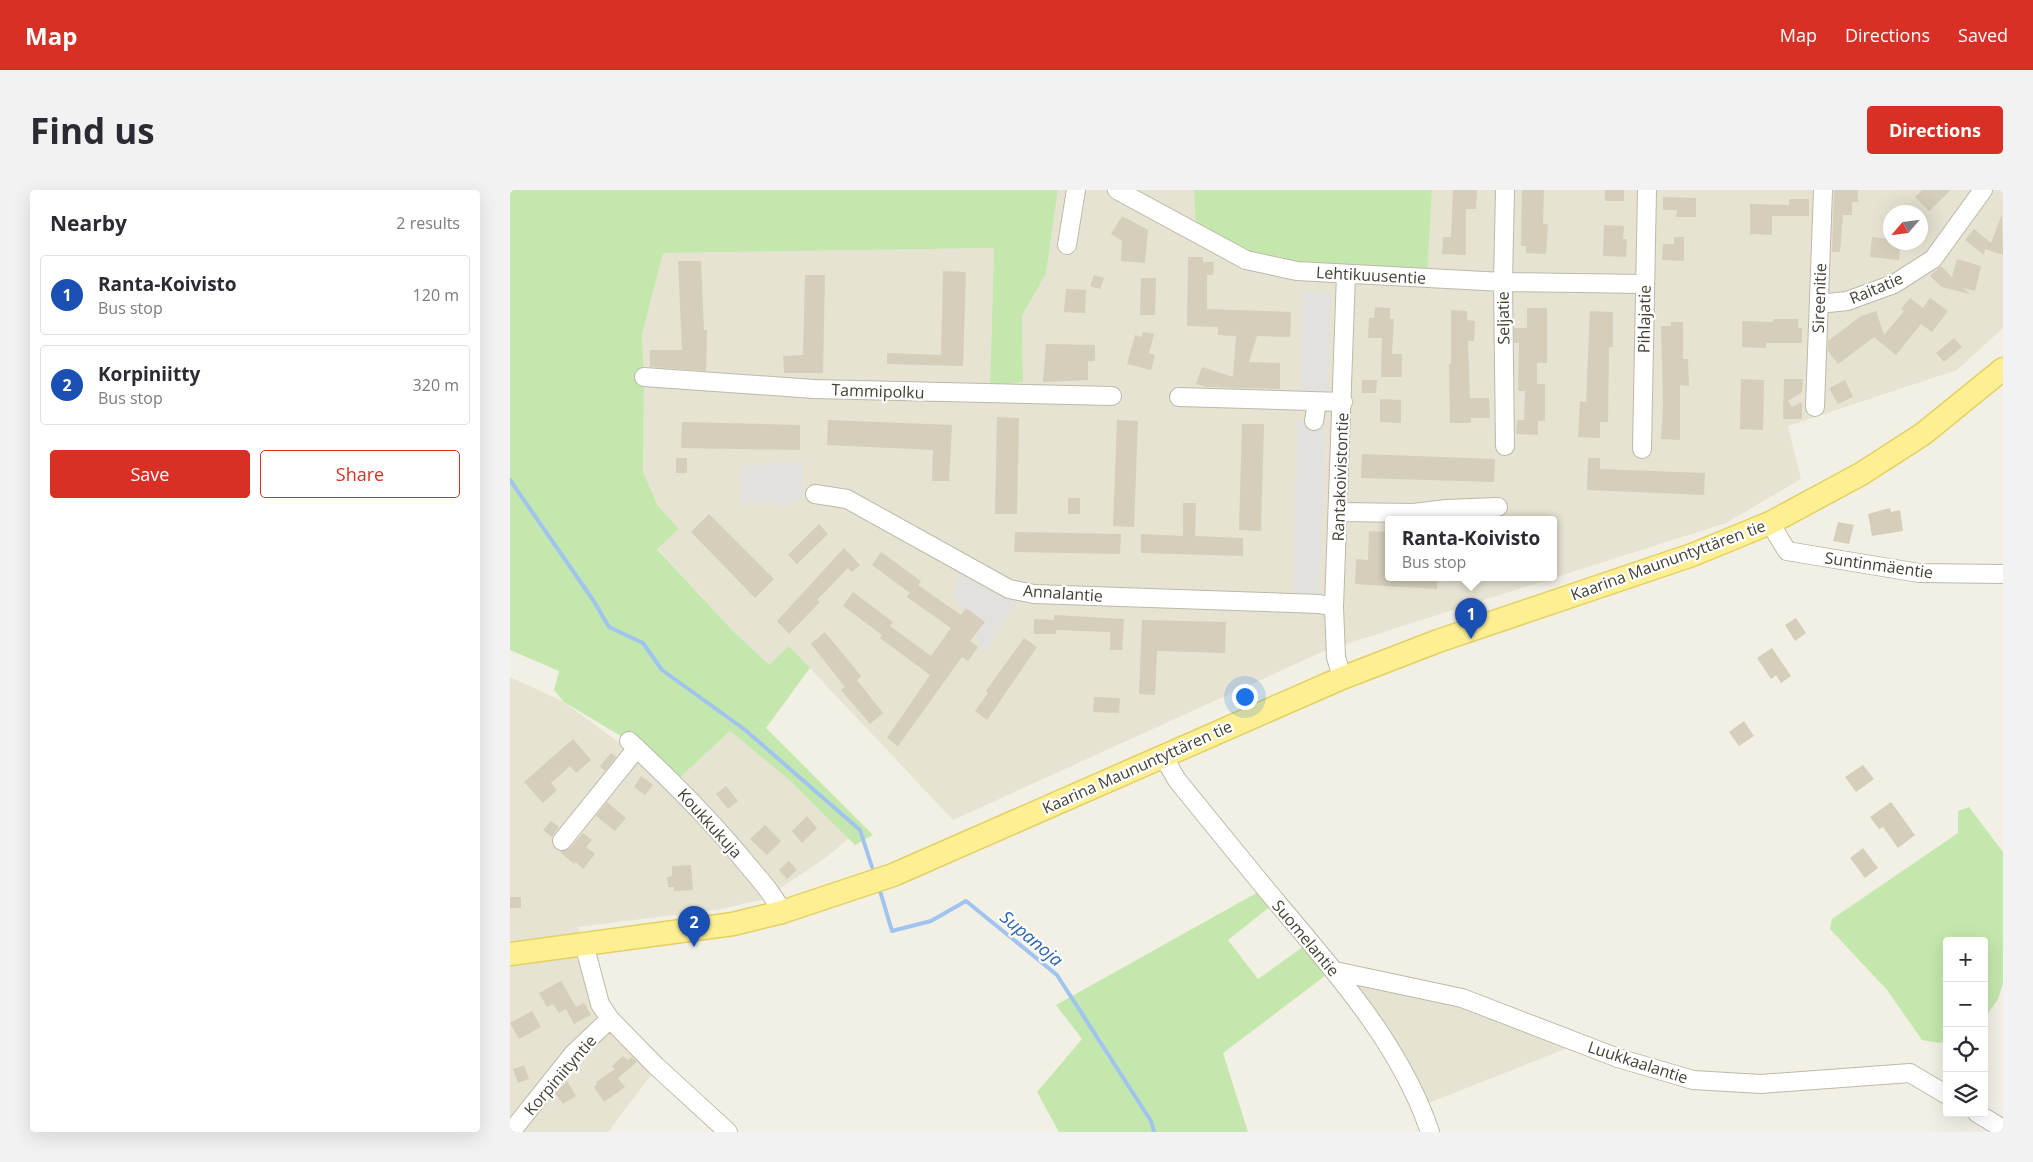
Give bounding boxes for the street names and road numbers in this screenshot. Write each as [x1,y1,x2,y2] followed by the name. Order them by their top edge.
[1315,261,1427,289] street label: Lehtikuusentie
[1807,263,1831,333] street label: Sireenitie
[1846,267,1906,309] street label: Raitatie
[1632,285,1656,353] street label: Pihlajatie
[1492,291,1514,345] street label: Seljatie
[831,378,925,404] street label: Tammipolku
[1327,412,1353,542] street label: Rantakoivistontie
[1568,514,1768,606] street label: Kaarina Maununtyttären tie
[1823,547,1935,583] street label: Suntinmäentie
[1022,579,1104,607] street label: Annalantie
[1039,715,1235,819] street label: Kaarina Maununtyttären tie
[673,783,747,863] street label: Koukkukuja
[1268,895,1344,981] street label: Suomelantie
[519,1030,601,1120] street label: Korpiniityntie
[1585,1035,1691,1089] street label: Luukkaalantie

